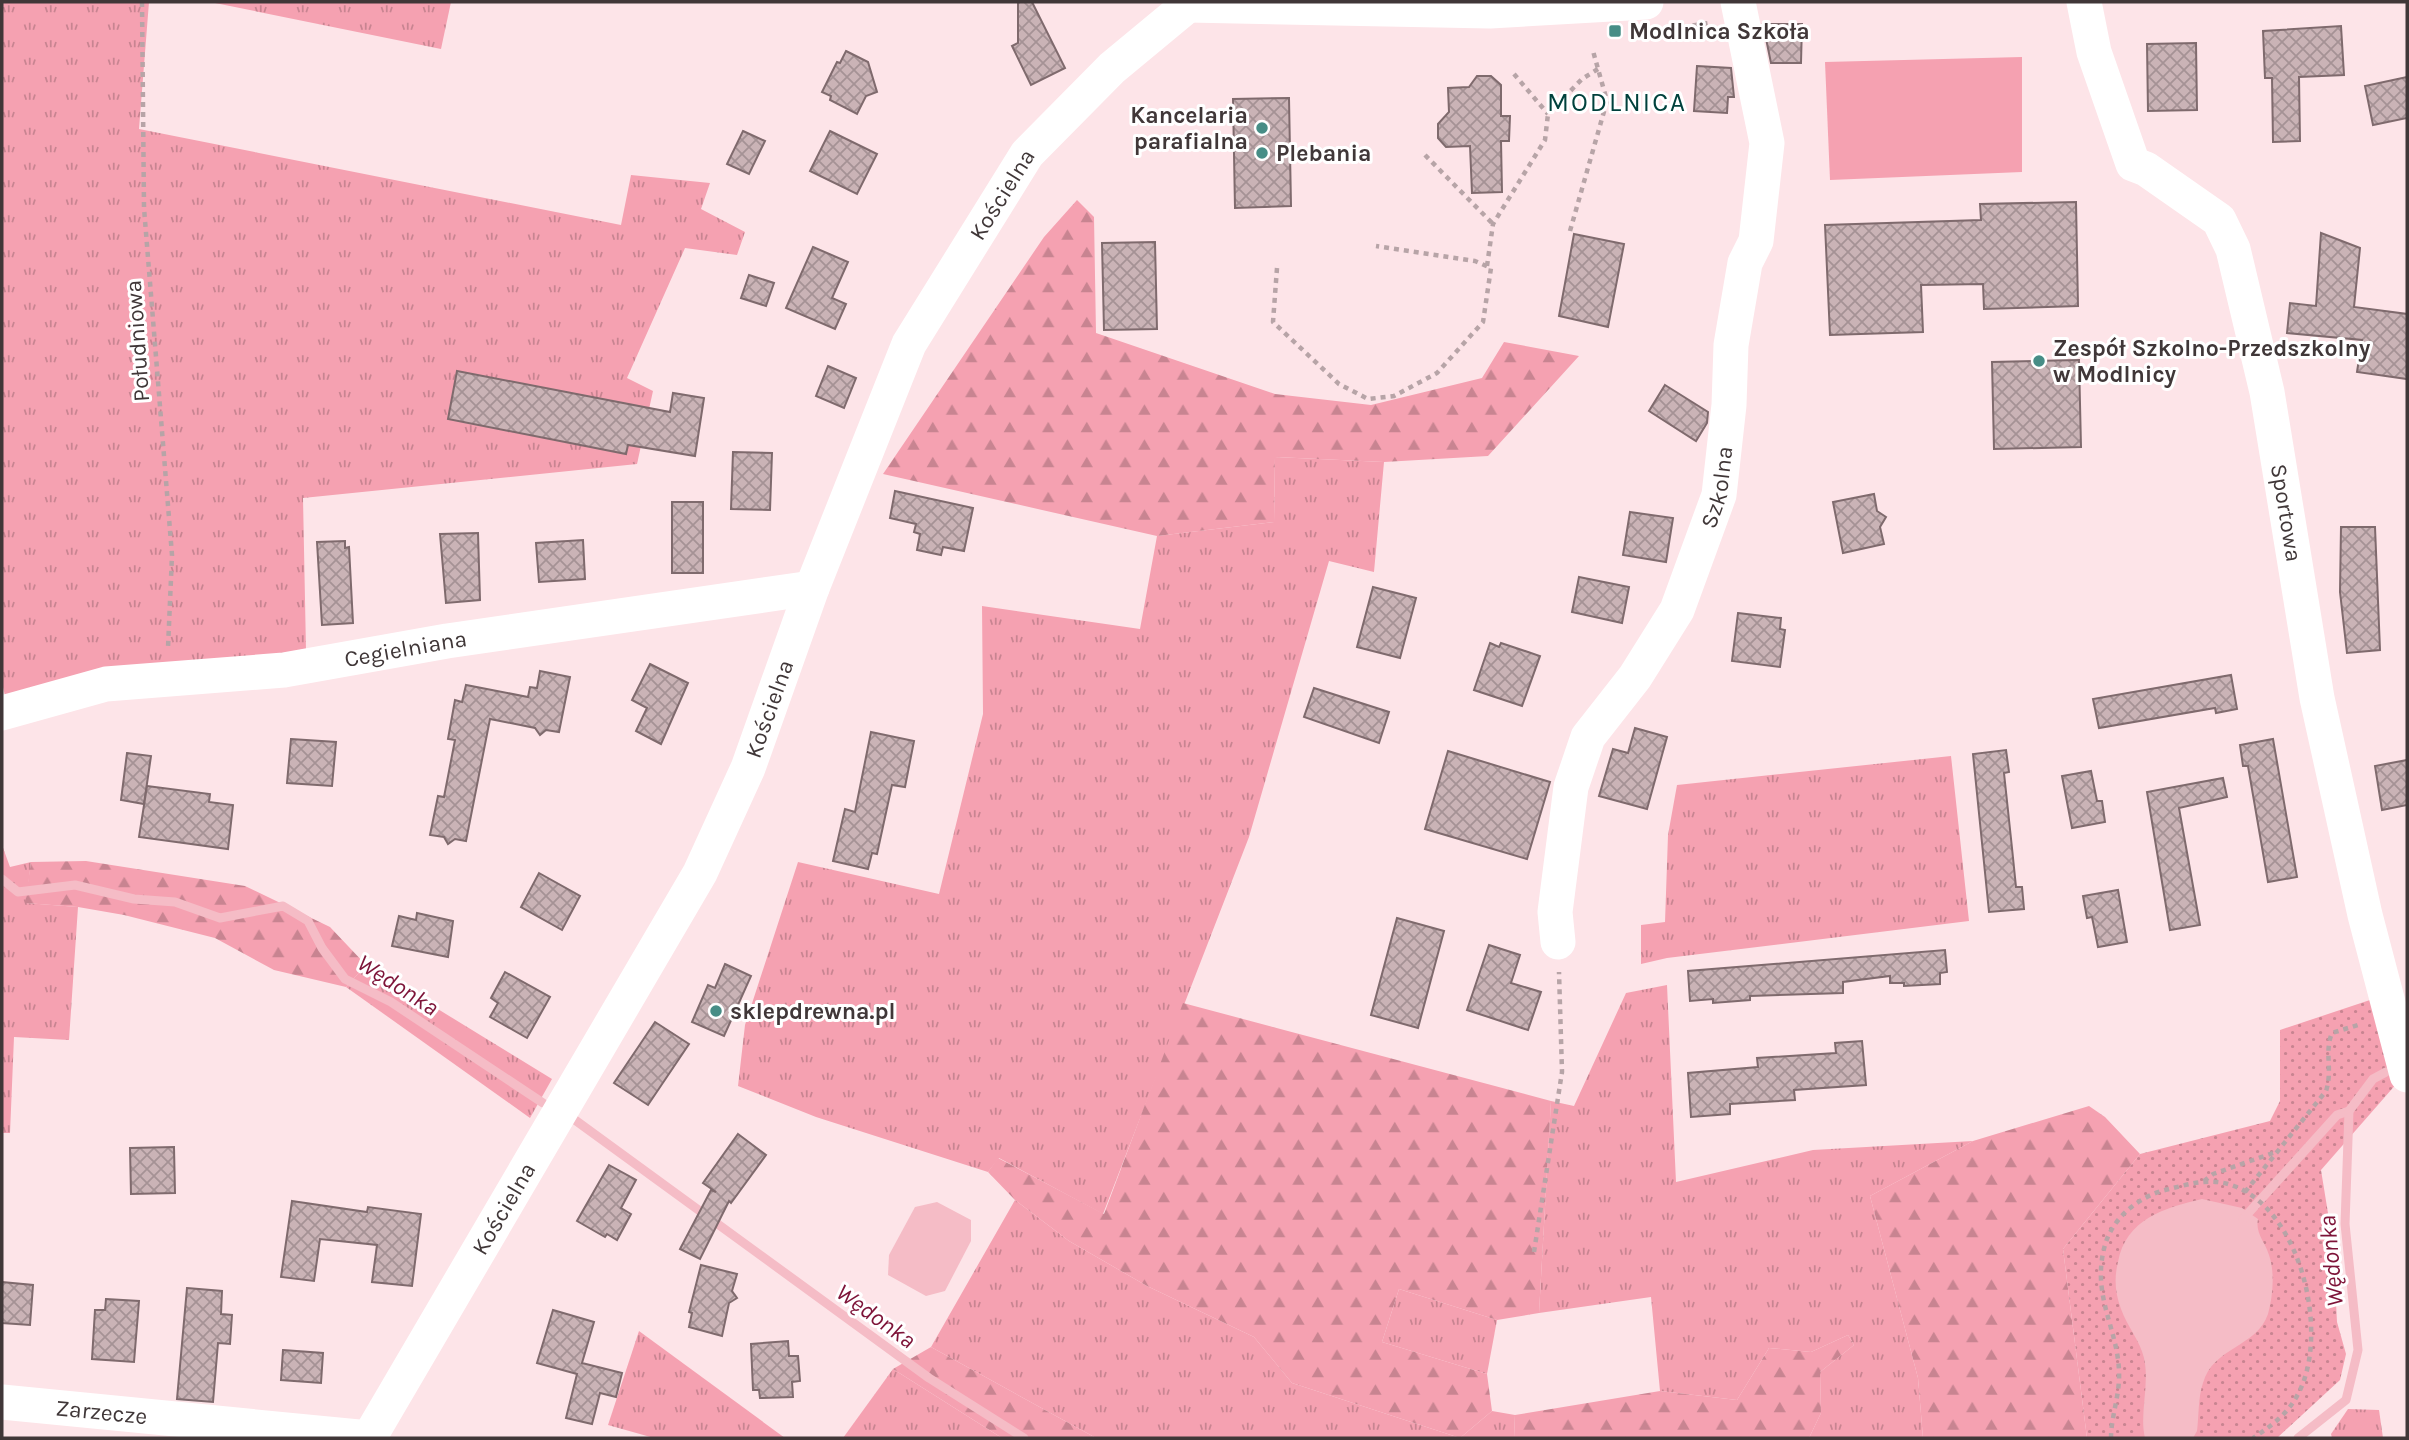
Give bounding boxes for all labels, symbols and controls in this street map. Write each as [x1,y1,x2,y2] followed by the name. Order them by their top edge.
[1629,18,1810,45] place label: Modlnica Szkoła
[1607,23,1623,39] marker: Modlnica Szkoła
[1547,87,1687,118] district label: MODLNICA
[1130,102,1248,155] place label: Kancelaria parafialna
[1254,120,1270,136] marker: Kancelaria parafialna
[1276,140,1371,167] place label: Plebania
[964,144,1041,245] street label: Kościelna
[1254,145,1270,161] marker: Plebania
[120,279,155,403] street label: Południowa
[2053,335,2371,388] place label: Zespół Szkolno-Przedszkolny w Modlnicy
[2031,353,2047,369] marker: Zespół Szkolno-Przedszkolny w Modlnicy
[1695,445,1738,532] street label: Szkolna
[2265,462,2308,564] street label: Sportowa
[342,625,469,673] street label: Cegielniana
[740,656,799,762] street label: Kościelna
[352,948,444,1022] water label: Wędonka
[730,998,896,1025] place label: sklepdrewna.pl
[708,1003,724,1019] marker: sklepdrewna.pl
[466,1158,541,1260] street label: Kościelna
[2313,1214,2349,1308] water label: Wędonka
[831,1278,921,1354] water label: Wędonka
[54,1394,149,1430] street label: Zarzecze

